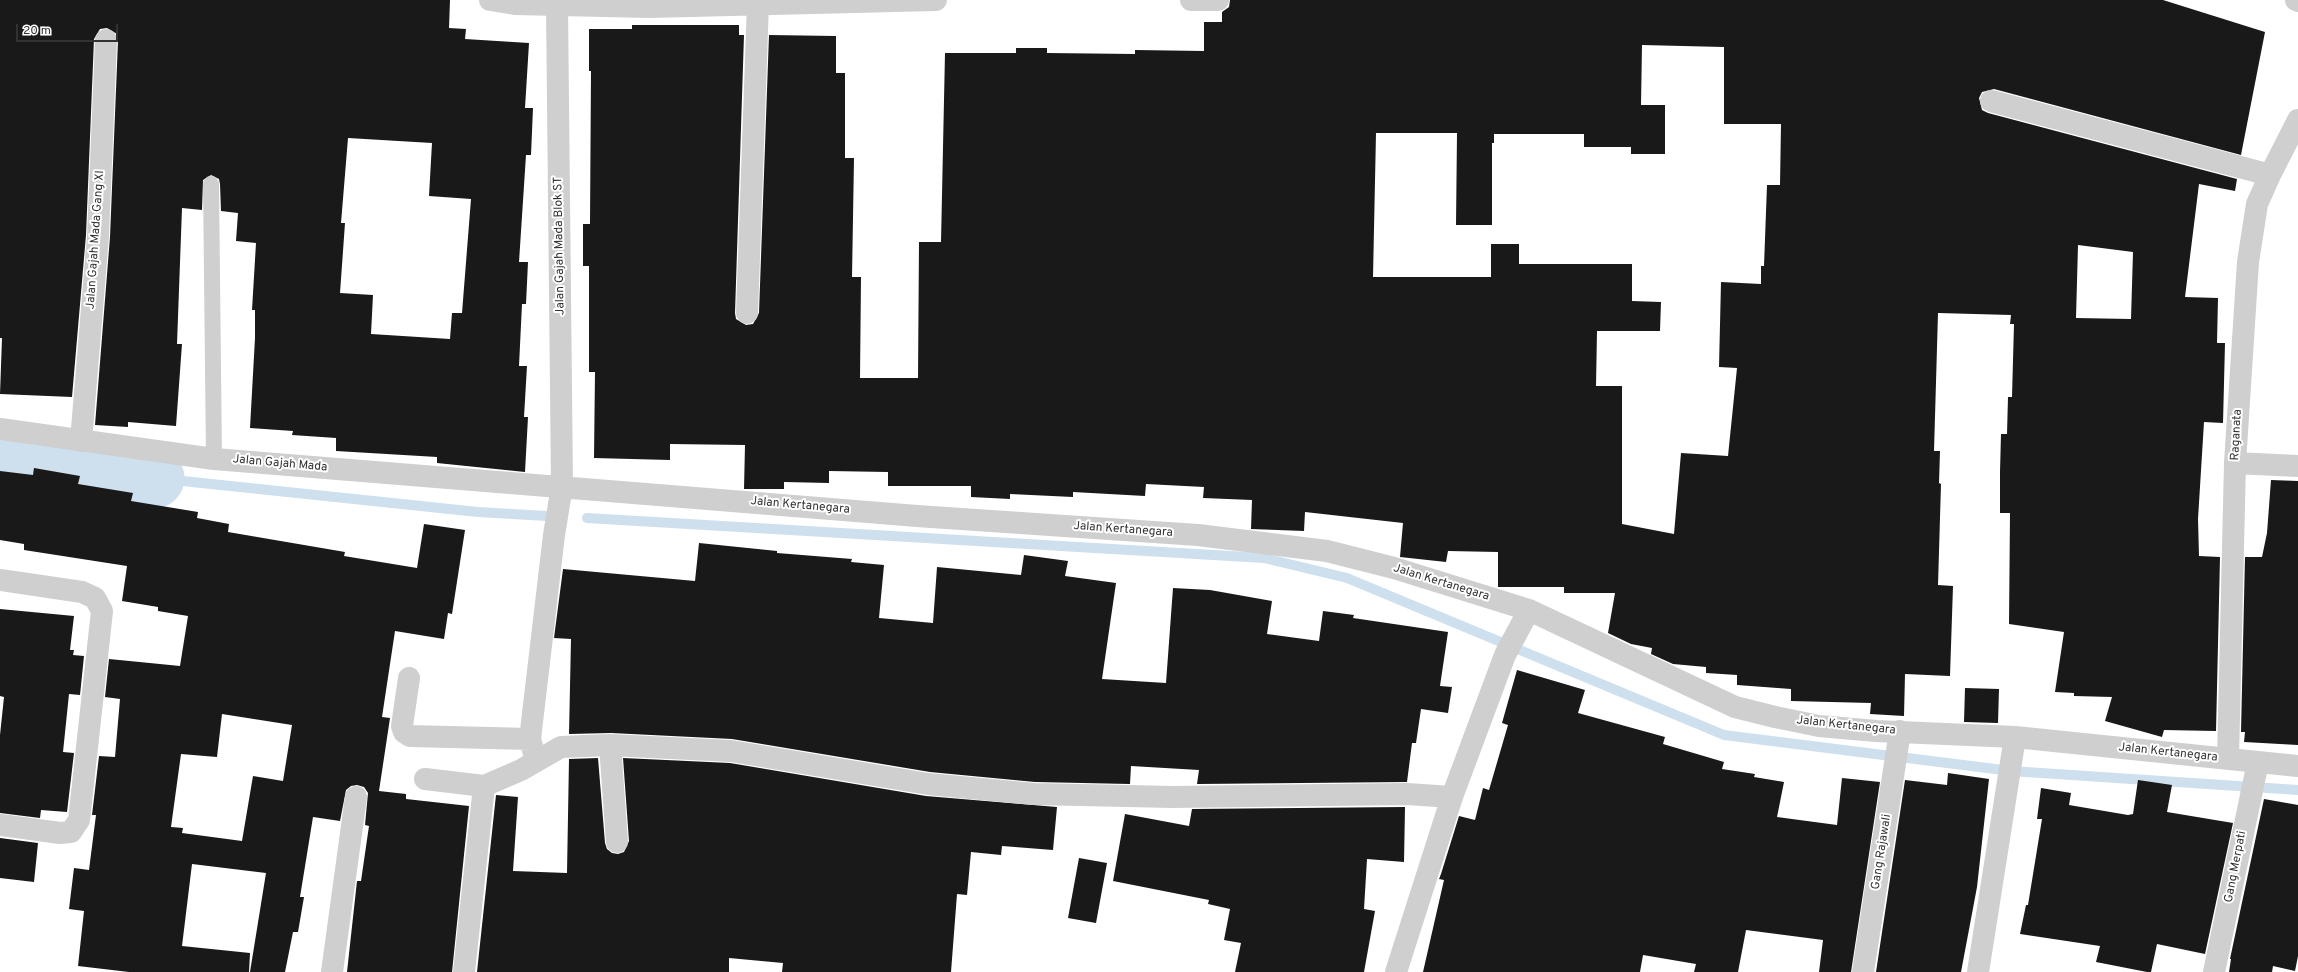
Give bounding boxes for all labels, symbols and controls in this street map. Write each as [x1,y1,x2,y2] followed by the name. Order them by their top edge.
[18,16,120,42] scale bar
[23,23,51,39] text: 20 m
[84,170,108,310] street label: Jalan Gajah Mada Gang XI
[552,177,568,315] street label: Jalan Gajah Mada Blok ST
[2228,409,2246,461] street label: Raganata
[232,453,328,475] street label: Jalan Gajah Mada
[750,494,850,518] street label: Jalan Kertanegara
[1073,519,1173,541] street label: Jalan Kertanegara
[1391,562,1491,604] street label: Jalan Kertanegara
[1796,714,1896,738] street label: Jalan Kertanegara
[2118,741,2218,765] street label: Jalan Kertanegara
[1869,813,1895,891] street label: Gang Rajawali
[2222,830,2250,904] street label: Gang Merpati

